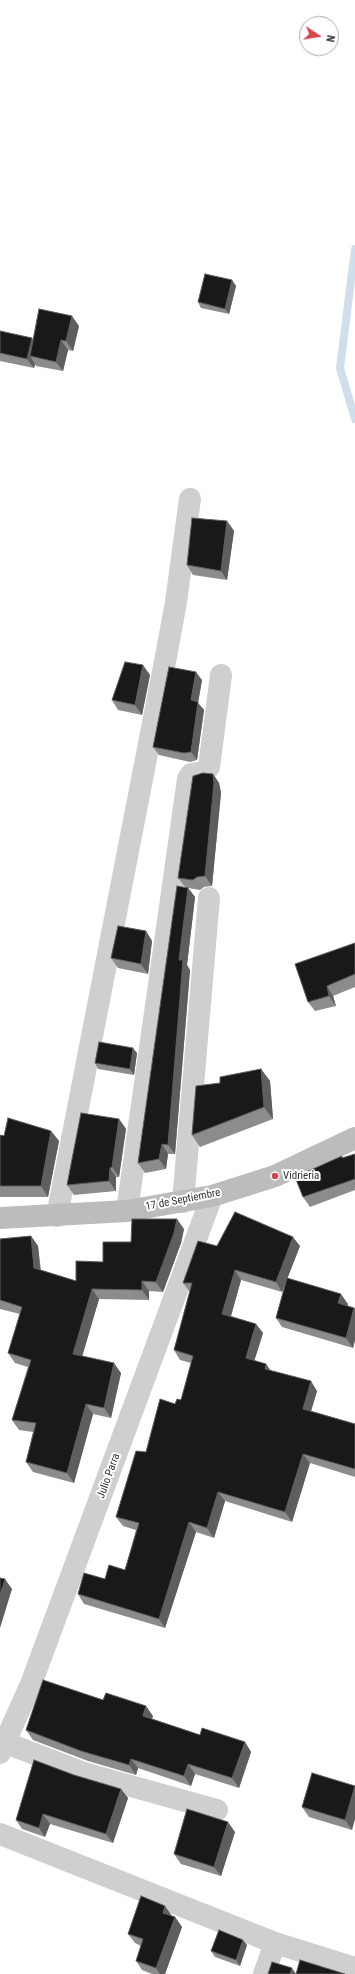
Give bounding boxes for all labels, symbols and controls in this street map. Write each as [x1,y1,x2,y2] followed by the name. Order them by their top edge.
[299,16,339,56] north arrow
[323,34,337,43] text: N
[283,1169,319,1183] place label: Vidrieria
[270,1171,280,1181] marker: Vidrieria
[145,1186,221,1214] street label: 17 de Septiembre
[95,1452,123,1500] street label: Julio Parra

